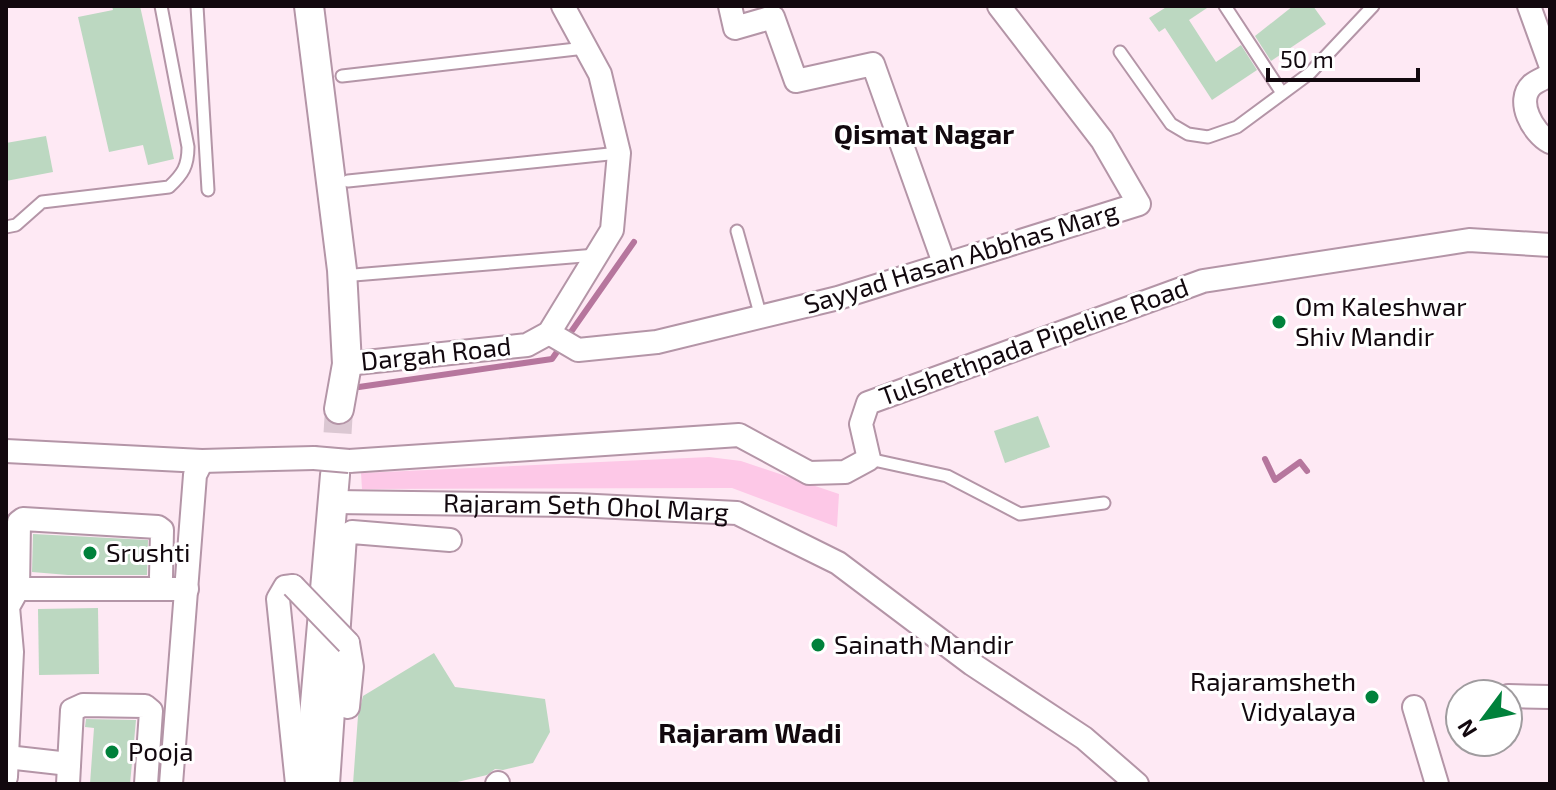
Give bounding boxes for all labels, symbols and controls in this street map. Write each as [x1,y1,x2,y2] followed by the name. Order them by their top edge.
[1268,32,1418,82] scale bar
[1280,44,1334,73] text: 50 m
[834,116,1014,151] district label: Qismat Nagar
[800,194,1121,319] street label: Sayyad Hasan Abbhas Marg
[875,270,1192,411] street label: Tulshethpada Pipeline Road
[1295,290,1467,351] place label: Om Kaleshwar Shiv Mandir
[1270,313,1288,331] marker: Om Kaleshwar Shiv Mandir
[359,329,513,376] street label: Dargah Road
[443,486,730,527] street label: Rajaram Seth Ohol Marg
[106,536,191,567] place label: Srushti
[81,544,99,562] marker: Srushti
[834,628,1013,659] place label: Sainath Mandir
[809,636,827,654] marker: Sainath Mandir
[1190,665,1356,726] place label: Rajaramsheth Vidyalaya
[1444,678,1524,758] north arrow
[1363,688,1381,706] marker: Rajaramsheth Vidyalaya
[658,715,842,749] district label: Rajaram Wadi
[1451,716,1481,743] text: N
[128,735,194,766] place label: Pooja
[103,743,121,761] marker: Pooja

